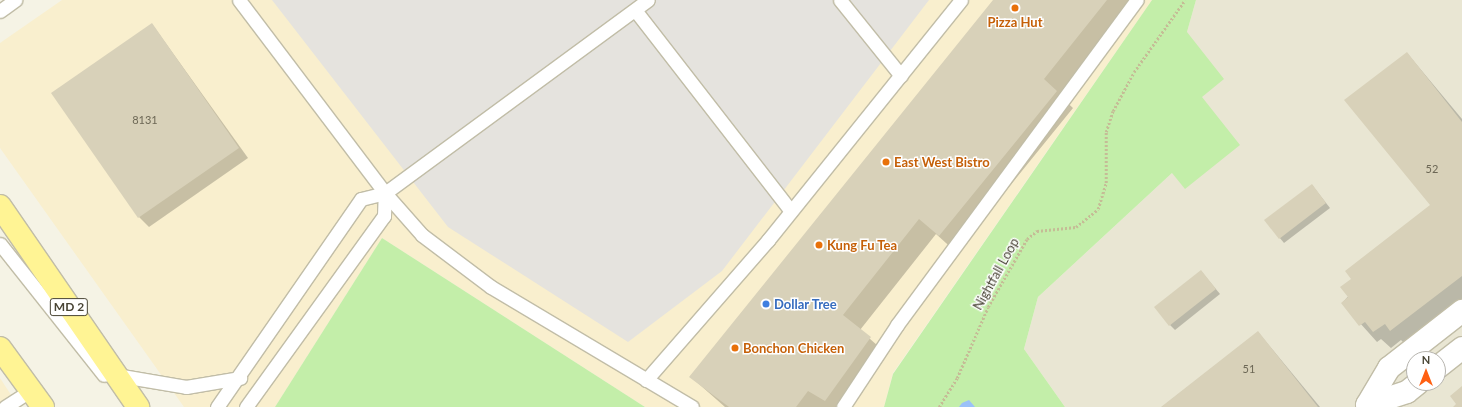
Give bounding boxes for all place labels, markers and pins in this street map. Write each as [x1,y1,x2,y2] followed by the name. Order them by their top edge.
[1010,3,1020,13] marker: Pizza Hut
[987,14,1043,30] place label: Pizza Hut
[894,154,990,170] place label: East West Bistro
[881,157,891,167] marker: East West Bistro
[827,237,897,253] place label: Kung Fu Tea
[814,240,824,250] marker: Kung Fu Tea
[774,296,837,312] place label: Dollar Tree
[761,299,771,309] marker: Dollar Tree
[743,340,844,356] place label: Bonchon Chicken
[730,343,740,353] marker: Bonchon Chicken

